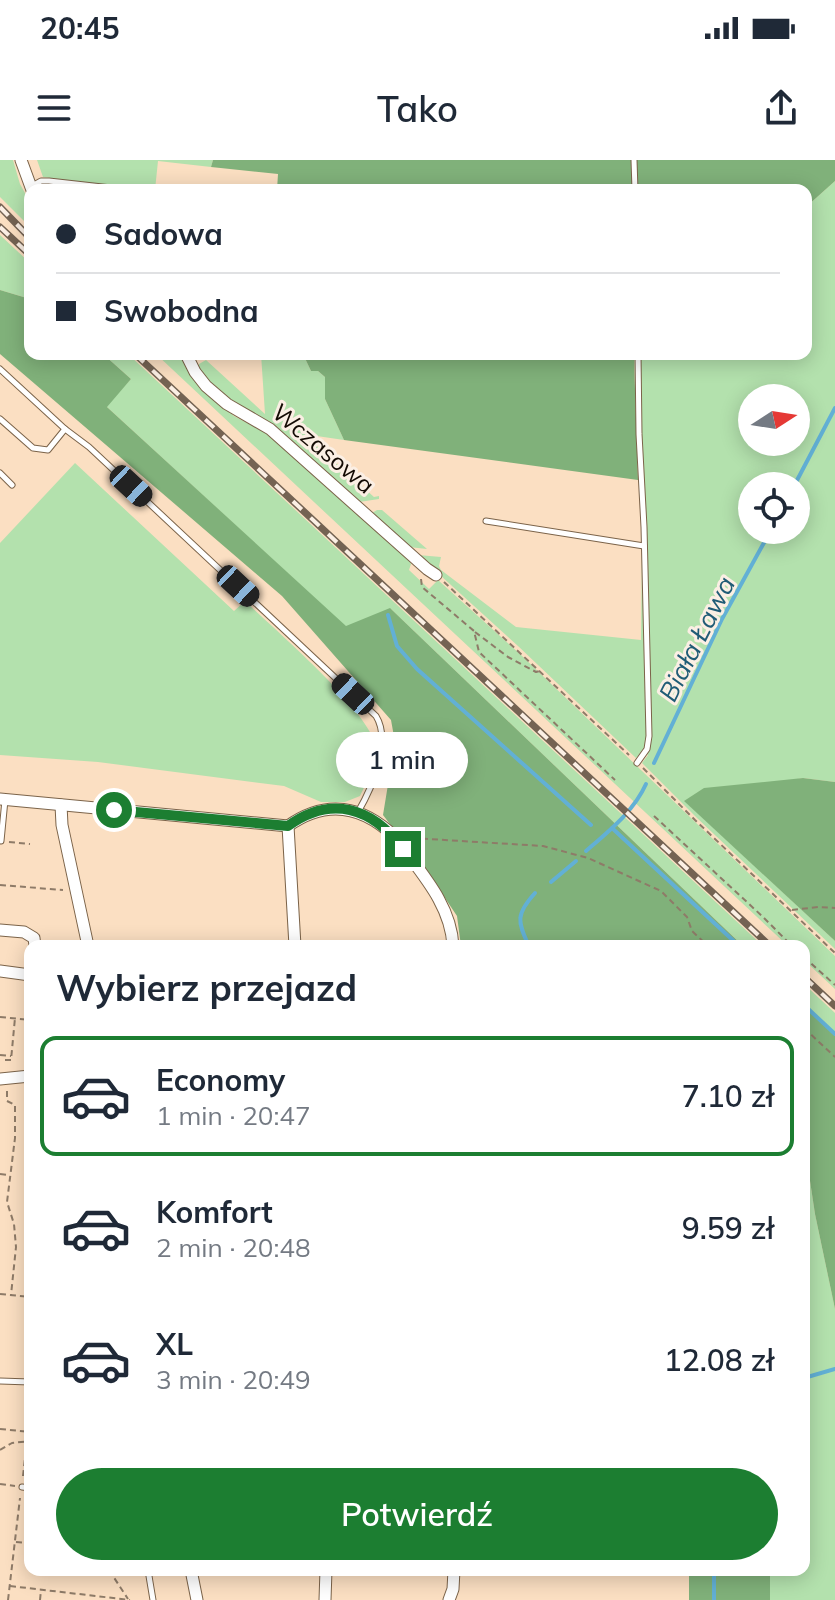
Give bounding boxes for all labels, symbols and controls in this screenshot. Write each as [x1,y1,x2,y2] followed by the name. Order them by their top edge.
[40,9,119,47] text: 20:45
[32,86,76,130] icon: menu
[377,86,458,131] text: Tako
[759,86,803,130] icon: share
[104,215,223,253] text: Sadowa
[104,292,259,330] text: Swobodna
[738,384,810,456] north arrow
[738,384,810,544] map controls
[266,397,381,500] street label: Wczasowa
[105,461,157,511] car
[738,472,810,544] button: locate
[212,561,264,611] car
[651,571,742,707] water label: Biała Ława
[327,669,379,719] car
[337,733,469,789] callout: 1 min
[368,743,436,776] text: 1 min
[96,792,132,828] route start
[385,831,421,867] route end
[56,965,357,1010] text: Wybierz przejazd
[60,1060,132,1132] icon: car
[156,1061,285,1099] text: Economy
[682,1077,774,1115] text: 7.10 zł
[156,1099,311,1132] text: 1 min · 20:47
[60,1192,132,1264] icon: car
[156,1193,273,1231] text: Komfort
[682,1209,774,1247] text: 9.59 zł
[156,1231,311,1264] text: 2 min · 20:48
[60,1324,132,1396] icon: car
[156,1325,193,1363] text: XL
[664,1341,774,1379] text: 12.08 zł
[156,1363,311,1396] text: 3 min · 20:49
[56,1468,778,1560] button: Potwierdź

